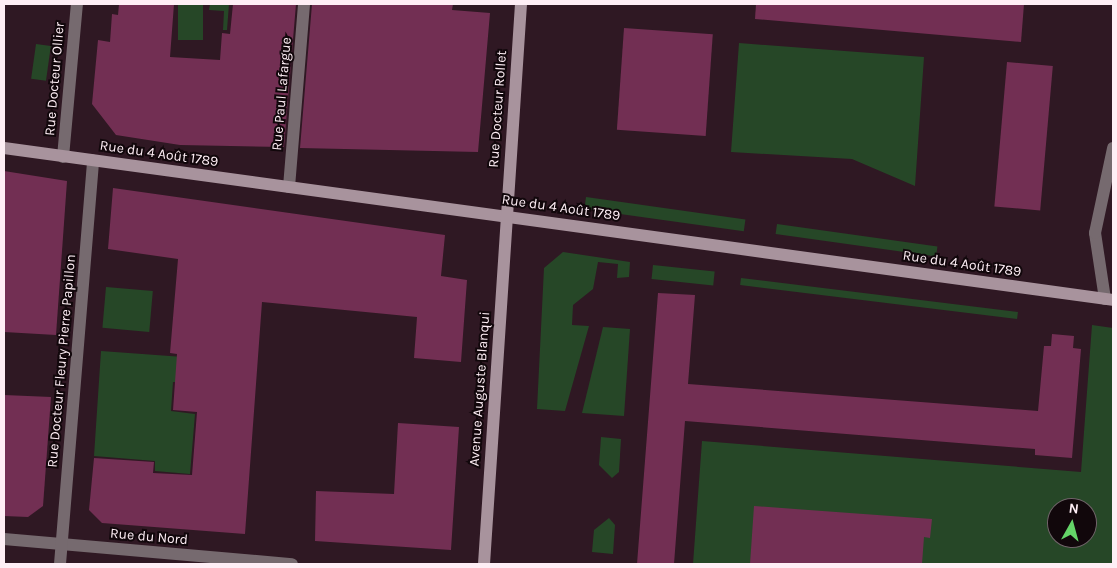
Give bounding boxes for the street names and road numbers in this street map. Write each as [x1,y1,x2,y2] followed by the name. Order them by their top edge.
[42,21,68,137] street label: Rue Docteur Ollier
[269,37,295,151] street label: Rue Paul Lafargue
[486,50,510,168] street label: Rue Docteur Rollet
[99,137,219,171] street label: Rue du 4 Août 1789
[501,191,621,225] street label: Rue du 4 Août 1789
[902,247,1022,281] street label: Rue du 4 Août 1789
[44,254,80,468] street label: Rue Docteur Fleury Pierre Papillon
[466,311,494,467] street label: Avenue Auguste Blanqui
[109,525,189,549] street label: Rue du Nord

